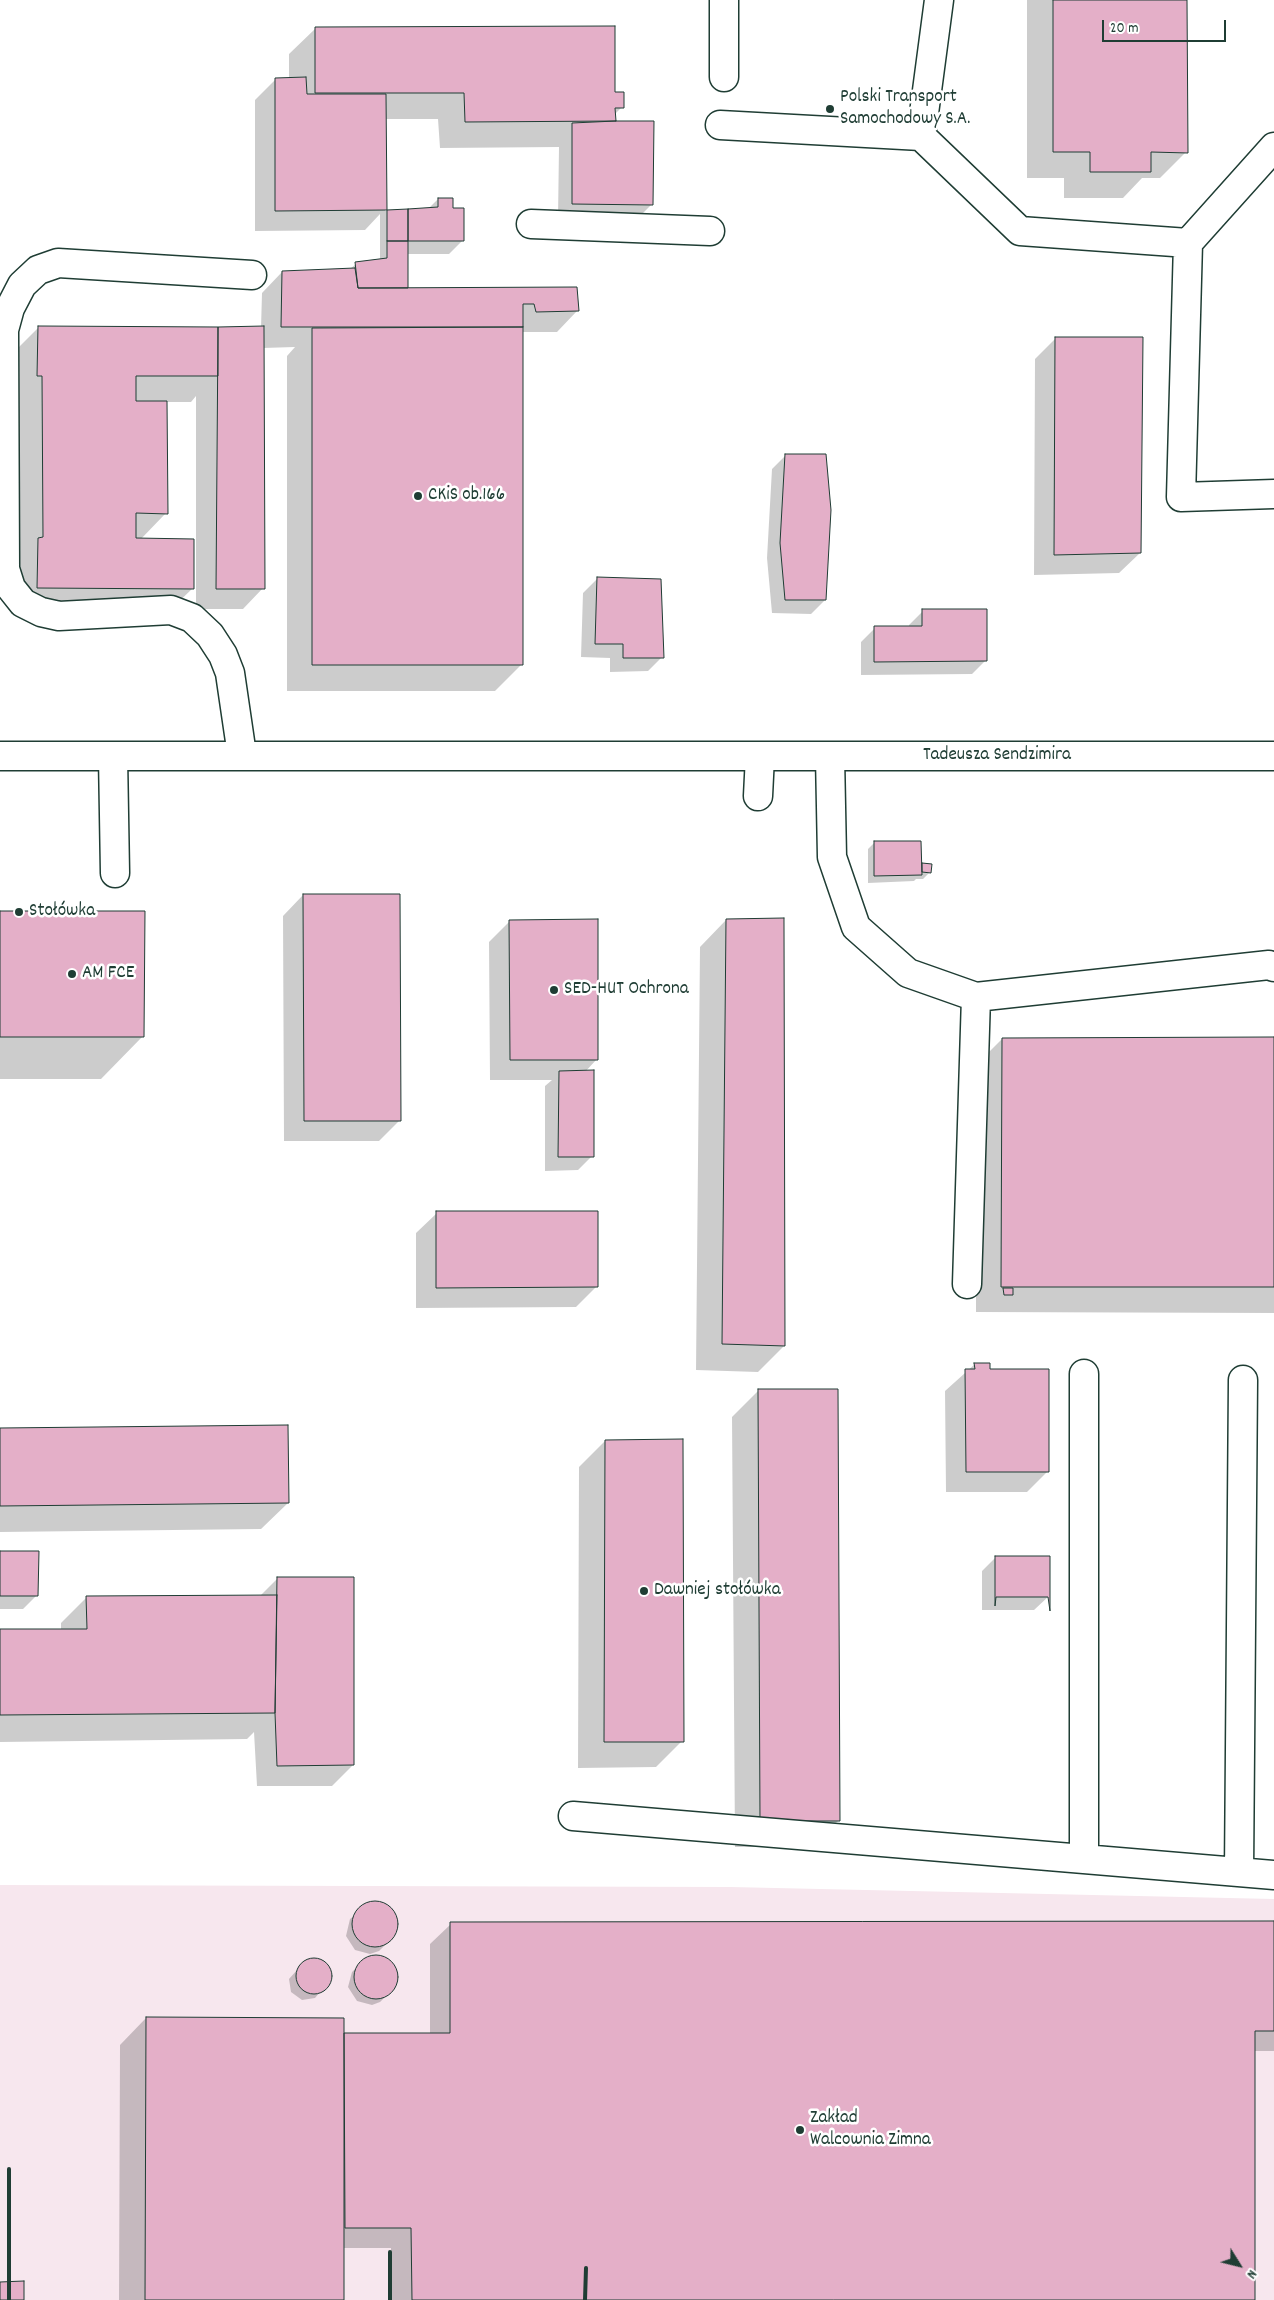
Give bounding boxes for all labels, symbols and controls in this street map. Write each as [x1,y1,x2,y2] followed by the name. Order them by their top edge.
[1104,10,1228,42] scale bar
[1110,18,1138,40] text: 20 m
[840,87,970,131] place label: Polski Transport Samochodowy S.A.
[824,103,836,115] marker: Polski Transport Samochodowy S.A.
[428,485,505,507] place label: CKiS ob.166
[412,490,424,502] marker: CKiS ob.166
[923,745,1071,767] street label: Tadeusza Sendzimira
[29,901,95,923] place label: Stołówka
[13,906,25,918] marker: Stołówka
[82,963,134,985] place label: AM FCE
[66,968,78,980] marker: AM FCE
[564,979,689,1001] place label: SED-HUT Ochrona
[548,984,560,996] marker: SED-HUT Ochrona
[654,1580,781,1602] place label: Dawniej stołówka
[638,1585,650,1597] marker: Dawniej stołówka
[810,2108,931,2152] place label: Zakład Walcownia Zimna
[794,2124,806,2136] marker: Zakład Walcownia Zimna
[1214,2240,1264,2290] north arrow
[1241,2265,1261,2282] text: N

